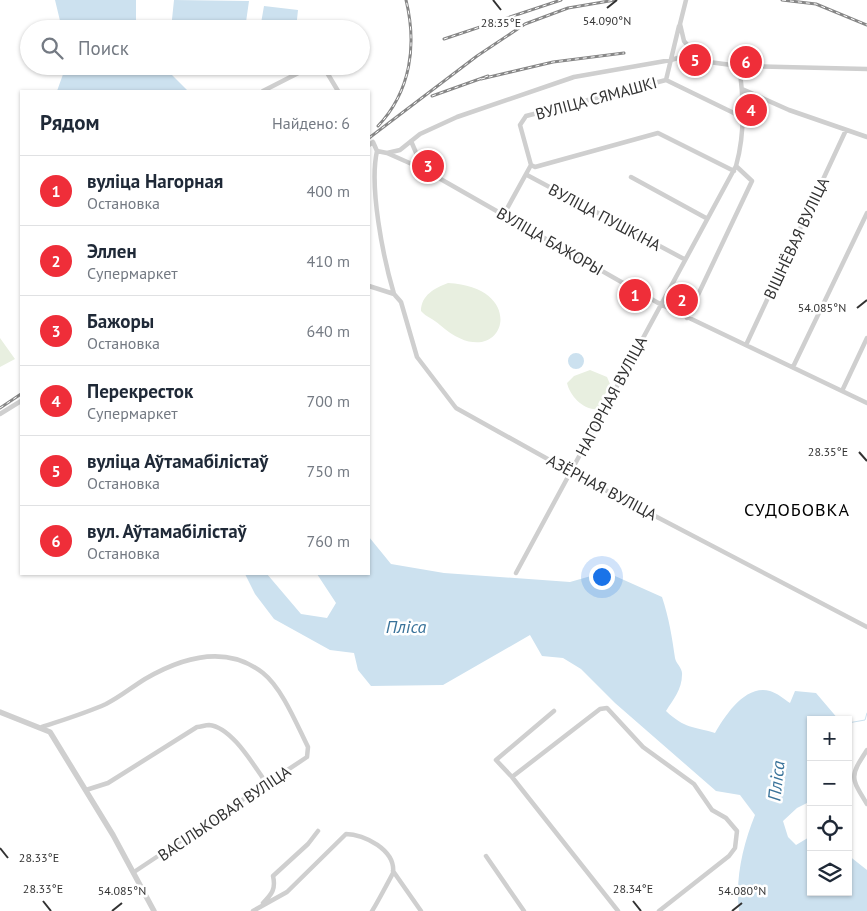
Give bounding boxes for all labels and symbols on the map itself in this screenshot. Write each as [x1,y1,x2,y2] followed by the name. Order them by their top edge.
[583,13,631,28] text: 54.090°N
[481,15,521,30] text: 28.35°E
[679,41,711,79] pin: 5
[730,43,762,81] pin: 6
[533,72,659,124] street label: ВУЛІЦА СЯМАШКІ
[735,91,767,129] pin: 4
[412,147,444,185] pin: 3
[759,173,833,302] street label: ВІШНЁВАЯ ВУЛІЦА
[545,179,665,255] street label: ВУЛІЦА ПУШКІНА
[493,203,607,279] street label: ВУЛІЦА БАЖОРЫ
[619,276,651,314] pin: 1
[666,281,698,319] pin: 2
[798,300,846,315] text: 54.085°N
[571,332,651,459] street label: НАГОРНАЯ ВУЛІЦА
[808,444,848,459] text: 28.35°E
[544,450,661,525] street label: АЗЁРНАЯ ВУЛІЦА
[744,498,850,521] district label: СУДОБОВКА
[589,564,615,590] your location
[386,615,427,638] water label: Пліса
[762,759,790,802] water label: Пліса
[154,761,295,865] street label: ВАСІЛЬКОВАЯ ВУЛІЦА
[19,850,59,865] text: 28.33°E
[23,881,63,896] text: 28.33°E
[613,881,653,896] text: 28.34°E
[98,883,146,898] text: 54.085°N
[718,883,766,898] text: 54.080°N

